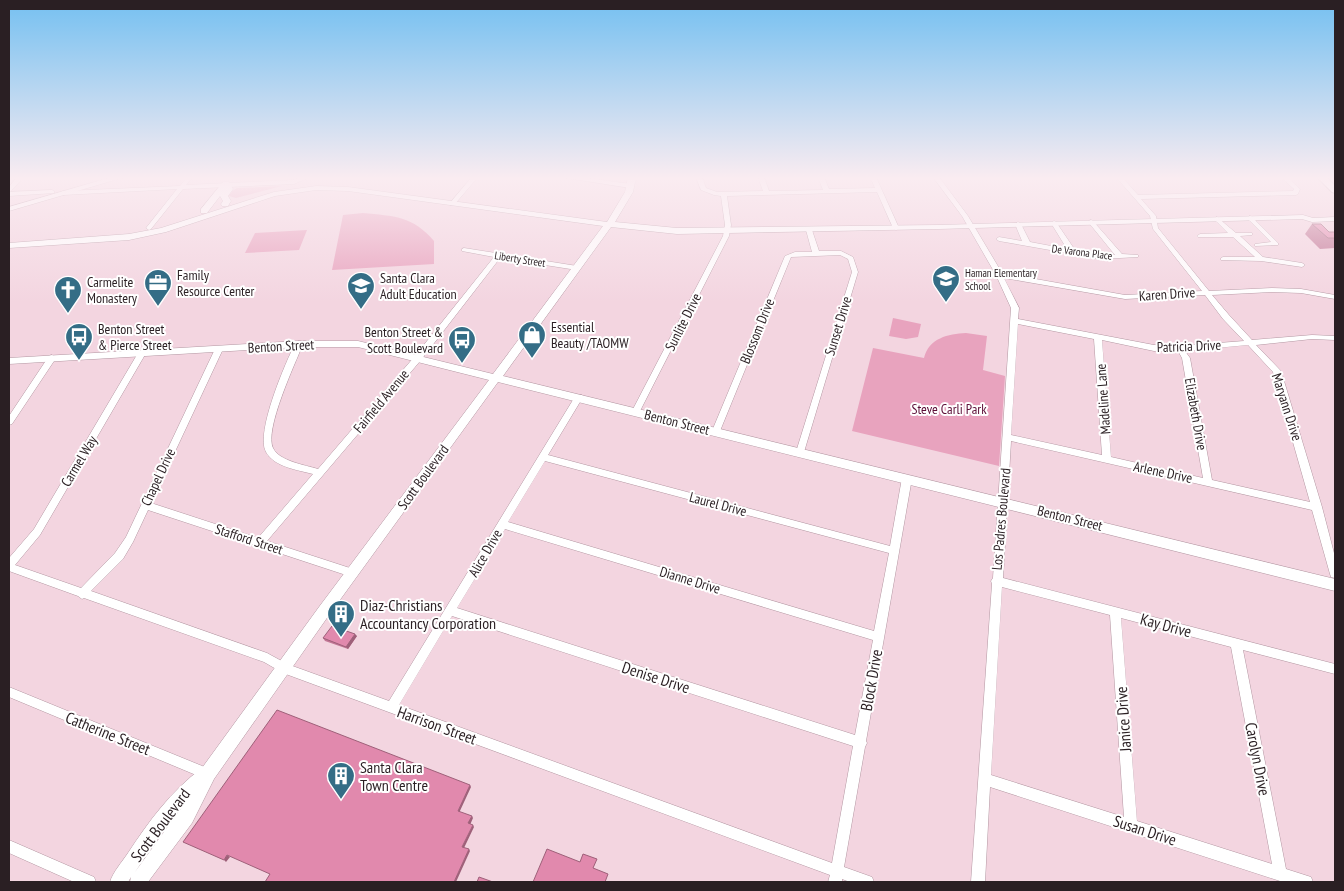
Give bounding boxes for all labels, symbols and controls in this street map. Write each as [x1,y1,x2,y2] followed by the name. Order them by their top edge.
[1051,241,1114,263] street label: De Varona Place
[494,248,546,270] street label: Liberty Street
[931,264,961,303] school or university icon: Haman Elementary School
[177,266,255,300] place label: Family Resource Center
[965,266,1038,293] place label: Haman Elementary School
[143,268,173,307] office icon: Family Resource Center
[380,269,457,303] place label: Santa Clara Adult Education
[346,271,376,310] school or university icon: Santa Clara Adult Education
[87,273,138,307] place label: Carmelite Monastery
[53,275,83,314] church icon: Carmelite Monastery
[1138,283,1196,305] street label: Karen Drive
[661,290,705,354] street label: Sunlite Drive
[820,294,856,358] street label: Sunset Drive
[736,295,778,366] street label: Blossom Drive
[551,318,629,352] place label: Essential Beauty /TAOMW
[98,320,172,354] place label: Benton Street & Pierce Street
[517,320,547,359] shop icon: Essential Beauty /TAOMW
[64,322,94,361] bus stop icon: Benton Street & Pierce Street
[364,323,443,357] place label: Benton Street & Scott Boulevard
[447,325,477,364] bus stop icon: Benton Street & Scott Boulevard
[247,335,315,357] street label: Benton Street
[1157,336,1222,356] street label: Patricia Drive
[1092,363,1114,435] street label: Madeline Lane
[349,365,413,436] street label: Fairfield Avenue
[1268,371,1306,443] street label: Maryann Drive
[1181,376,1211,452] street label: Elizabeth Drive
[911,400,987,418] park label: Steve Carli Park
[643,405,712,439] street label: Benton Street
[57,432,102,490] street label: Carmel Way
[393,441,453,513] street label: Scott Boulevard
[137,445,179,509] street label: Chapel Drive
[1132,457,1194,487] street label: Arlene Drive
[988,467,1014,571] street label: Los Padres Boulevard
[687,488,749,520] street label: Laurel Drive
[1036,501,1105,535] street label: Benton Street
[213,520,285,558] street label: Stafford Street
[464,526,506,580] street label: Alice Drive
[657,562,723,598] street label: Dianne Drive
[360,595,496,633] place label: Diaz-Christians Accountancy Corporation
[326,599,356,638] building icon: Diaz-Christians Accountancy Corporation
[1138,609,1194,641] street label: Kay Drive
[856,648,886,712] street label: Block Drive
[620,657,692,697] street label: Denise Drive
[1111,686,1135,753] street label: Janice Drive
[395,701,480,749] street label: Harrison Street
[63,707,154,759] street label: Catherine Street
[1241,721,1275,797] street label: Carolyn Drive
[360,757,428,795] place label: Santa Clara Town Centre
[326,761,356,800] building icon: Santa Clara Town Centre
[126,784,194,866] street label: Scott Boulevard
[1111,810,1179,850] street label: Susan Drive

